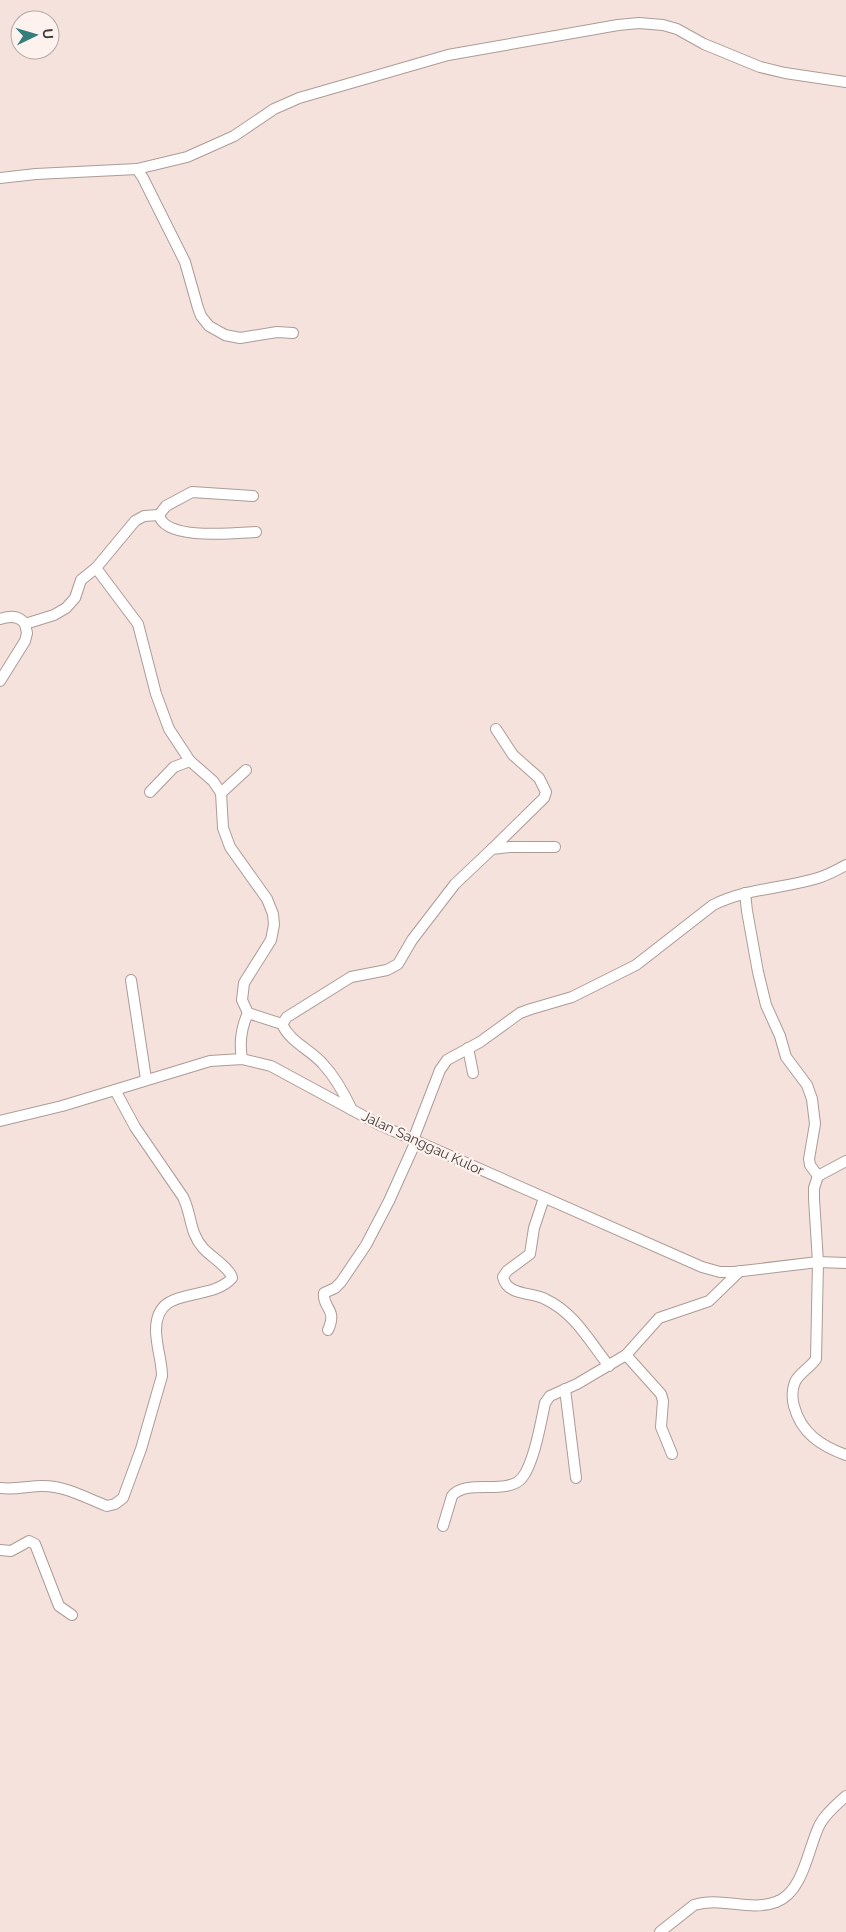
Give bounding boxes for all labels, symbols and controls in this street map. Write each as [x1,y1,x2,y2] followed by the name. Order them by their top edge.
[10,10,60,60] north arrow
[40,28,56,40] text: U
[360,1108,487,1178] street label: Jalan Sanggau Kulor

